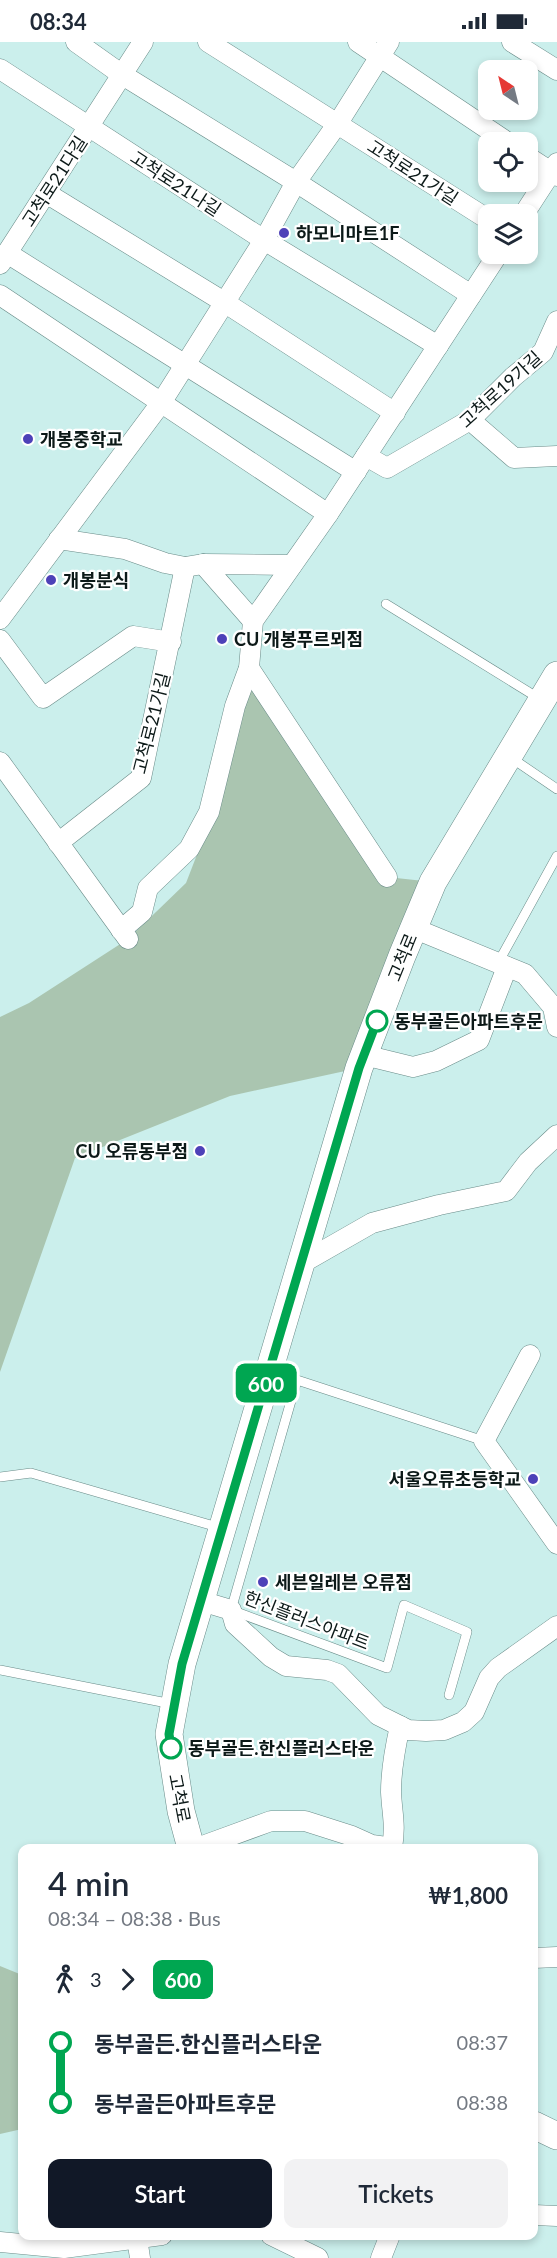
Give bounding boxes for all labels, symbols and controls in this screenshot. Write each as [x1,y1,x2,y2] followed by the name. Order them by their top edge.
[30,8,87,35] text: 08:34
[478,60,538,120] north arrow
[478,60,538,264] map controls
[17,132,91,230] street label: 고척로21다길
[478,132,538,192] button: locate
[364,135,462,209] street label: 고척로21가길
[127,146,225,220] street label: 고척로21나길
[478,204,538,264] button: layers
[296,222,399,244] place label: 하모니마트1F
[277,226,291,240] marker: 하모니마트1F
[454,346,546,432] street label: 고척로19가길
[40,428,123,450] place label: 개봉중학교
[21,432,35,446] marker: 개봉중학교
[63,569,129,591] place label: 개봉분식
[44,573,58,587] marker: 개봉분식
[234,628,363,650] place label: CU 개봉푸르뫼점
[215,632,229,646] marker: CU 개봉푸르뫼점
[128,670,174,776] street label: 고척로21가길
[382,930,422,984] street label: 고척로
[366,1010,388,1032] marker: 동부골든아파트후문
[394,1010,543,1032] place label: 동부골든아파트후문
[76,1140,188,1162] place label: CU 오류동부점
[193,1144,207,1158] marker: CU 오류동부점
[232,1364,300,1402] line badge: 600
[248,1371,284,1396] text: 600
[389,1468,521,1490] place label: 서울오류초등학교
[526,1472,540,1486] marker: 서울오류초등학교
[275,1571,412,1593] place label: 세븐일레븐 오류점
[256,1575,270,1589] marker: 세븐일레븐 오류점
[241,1586,373,1654] street label: 한신플러스아파트
[160,1737,182,1759] marker: 동부골든.한신플러스타운
[188,1737,374,1759] place label: 동부골든.한신플러스타운
[164,1772,196,1824] street label: 고척로
[48,1863,129,1903] text: 4 min
[428,1882,508,1909] text: ₩1,800
[48,1906,221,1930] text: 08:34 – 08:38 · Bus
[48,1963,81,1996] icon: walk
[111,1963,144,1996] icon: forward
[90,1967,102,1991] text: 3
[165,1967,201,1992] text: 600
[94,2030,322,2057] text: 동부골든.한신플러스타운
[457,2030,508,2054] text: 08:37
[94,2090,276,2117] text: 동부골든아파트후문
[457,2090,508,2114] text: 08:38
[48,2159,272,2228] button: Start
[284,2159,508,2228] button: Tickets

